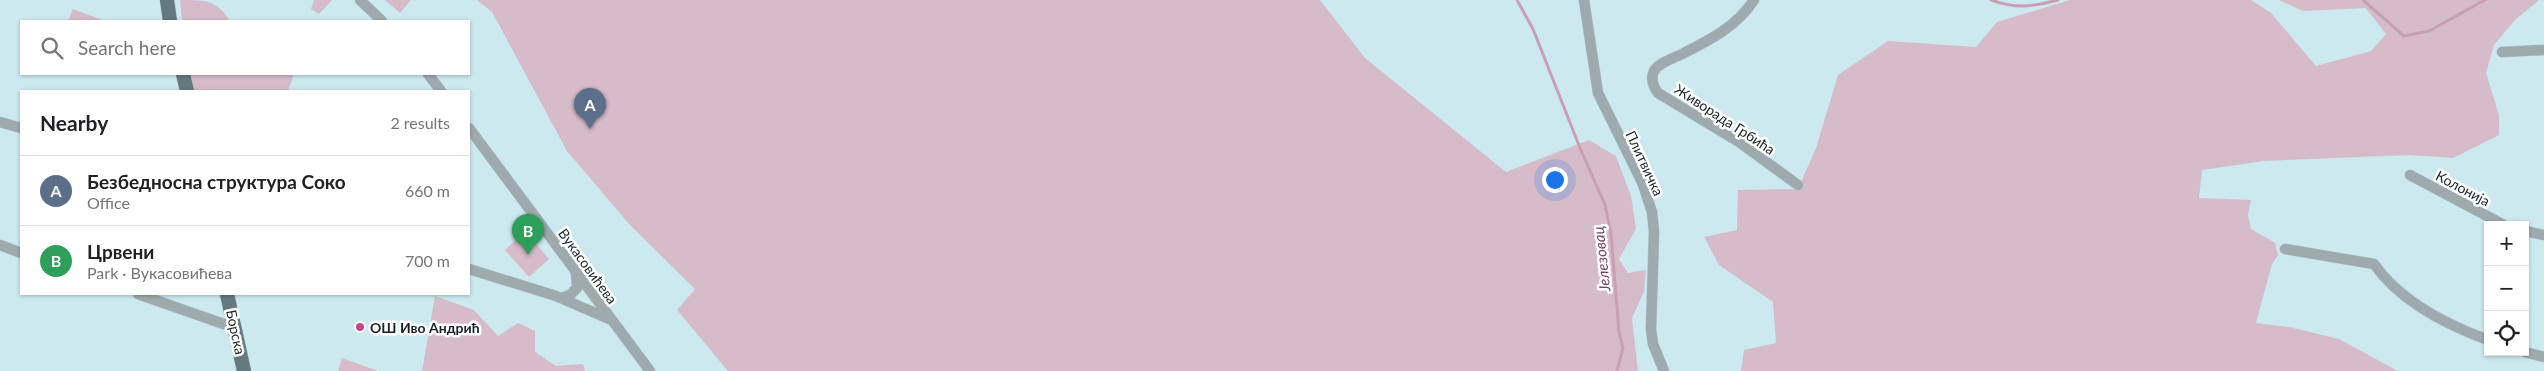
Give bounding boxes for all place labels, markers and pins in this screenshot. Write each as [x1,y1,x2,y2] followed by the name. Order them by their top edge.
[574,88,606,129] pin: A
[512,214,544,255] pin: B
[370,319,480,336] place label: ОШ Иво Андрић
[354,321,366,333] marker: ОШ Иво Андрић

